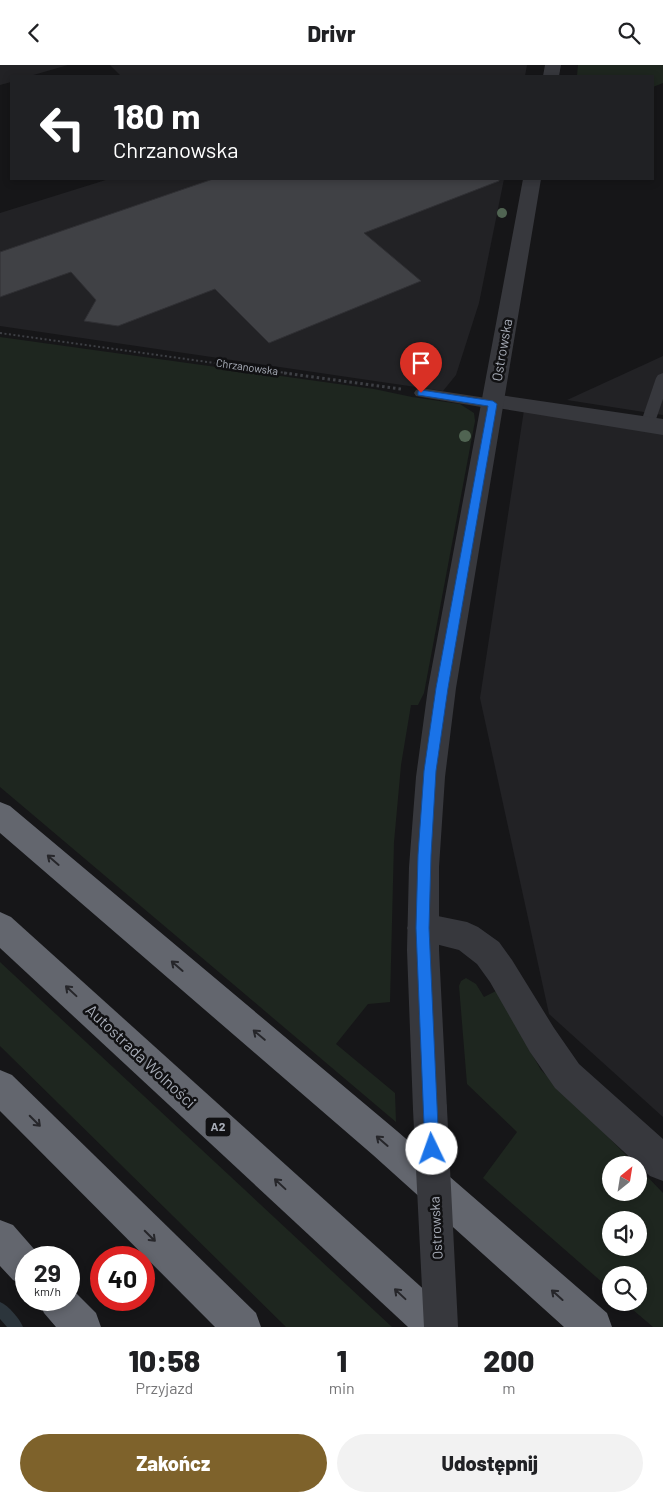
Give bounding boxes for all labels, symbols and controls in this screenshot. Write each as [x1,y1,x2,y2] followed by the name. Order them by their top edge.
[20,19,48,47] icon: back
[615,19,643,47] icon: search
[307,20,356,46] text: Drivr
[113,94,201,136] text: 180 m
[30,95,95,160] icon: left
[113,136,238,162] text: Chrzanowska
[488,317,515,383] street label: Ostrowska
[400,342,442,393] pin
[407,349,435,377] icon: arrive
[215,356,279,377] street label: Chrzanowska
[47,855,60,866] one-way arrow
[170,960,183,971] one-way arrow
[64,985,77,997] one-way arrow
[82,1000,200,1111] street label: Autostrada Wolności
[252,1030,265,1041] one-way arrow
[28,1115,41,1127] one-way arrow
[206,1117,230,1137] road number: A2
[405,1122,457,1174] position arrow
[376,1136,389,1147] one-way arrow
[602,1156,648,1201] north arrow
[602,1156,647,1311] map controls
[274,1178,287,1190] one-way arrow
[425,1196,446,1260] street label: Ostrowska
[602,1211,647,1256] button: sound
[144,1229,156,1242] one-way arrow
[90,1246,155,1311] speed limit sign: 40
[34,1257,61,1287] text: 29
[602,1266,647,1311] button: search
[34,1284,61,1298] text: km/h
[394,1288,406,1300] one-way arrow
[550,1289,563,1300] one-way arrow
[128,1342,200,1378] text: 10:58
[336,1342,347,1378] text: 1
[483,1342,535,1378] text: 200
[136,1378,193,1397] text: Przyjazd
[329,1378,355,1397] text: min
[502,1378,515,1397] text: m
[20,1434,327,1492] button: Zakończ
[337,1434,643,1492] button: Udostępnij

